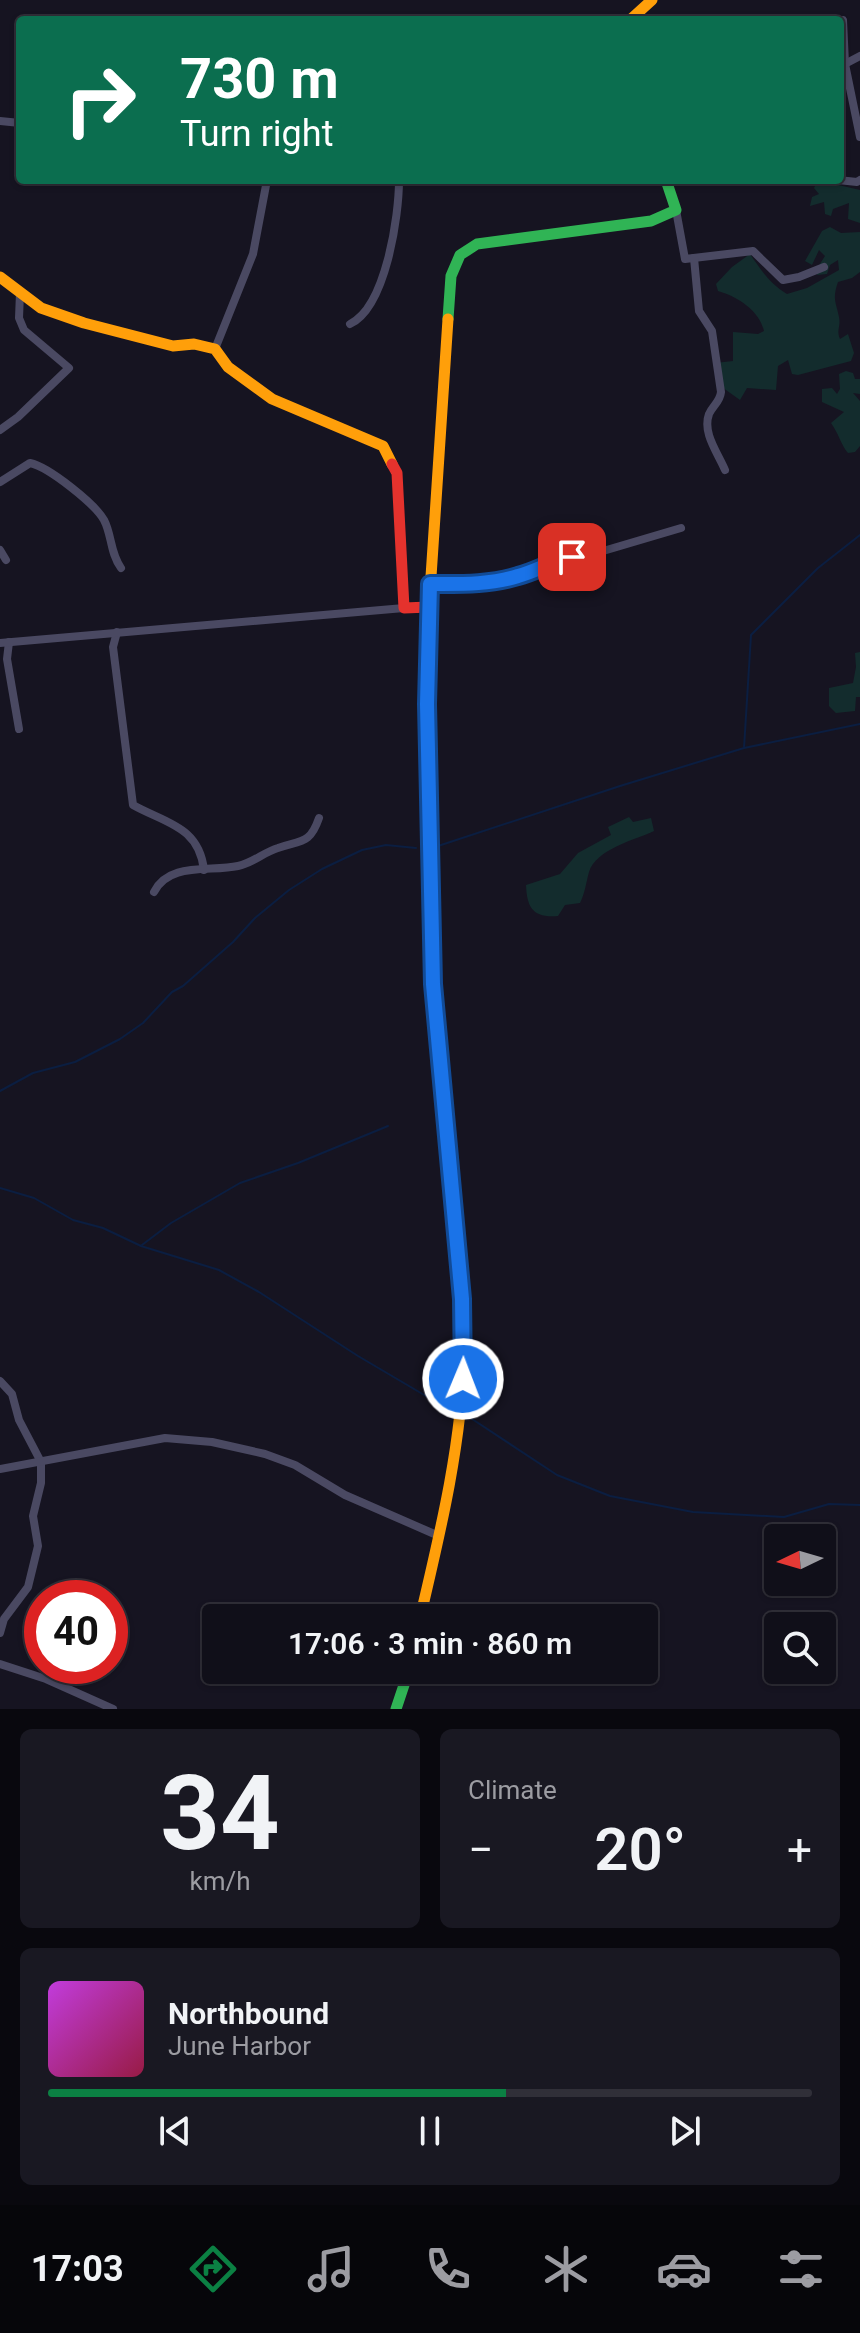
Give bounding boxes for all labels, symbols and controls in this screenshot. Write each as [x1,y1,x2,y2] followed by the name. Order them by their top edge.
[180,46,339,112] text: 730 m
[48,48,152,152] icon: right
[180,113,333,155] text: Turn right
[538,523,606,591] pin
[550,535,594,579] icon: arrive
[421,1337,505,1421] position arrow
[764,1524,836,1596] north arrow
[764,1524,836,1684] map controls
[24,1580,128,1684] speed limit sign: 40
[764,1612,836,1684] button: search
[288,1626,572,1661] text: 17:06 · 3 min · 860 m
[160,1753,280,1874] text: 34
[468,1775,557,1805] text: Climate
[594,1814,686,1885] text: 20°
[468,1824,493,1876] text: −
[787,1824,812,1876] text: +
[189,1866,251,1896] text: km/h
[168,1996,329,2031] text: Northbound
[168,2031,311,2061] text: June Harbor
[153,2109,197,2153] icon: previous
[408,2109,452,2153] icon: pause
[663,2109,707,2153] icon: next
[185,2241,241,2297] icon: directions
[303,2241,359,2297] icon: music
[420,2241,476,2297] icon: phone
[538,2241,594,2297] icon: climate
[656,2241,712,2297] icon: car
[773,2241,829,2297] icon: filters
[31,2248,124,2290] text: 17:03

